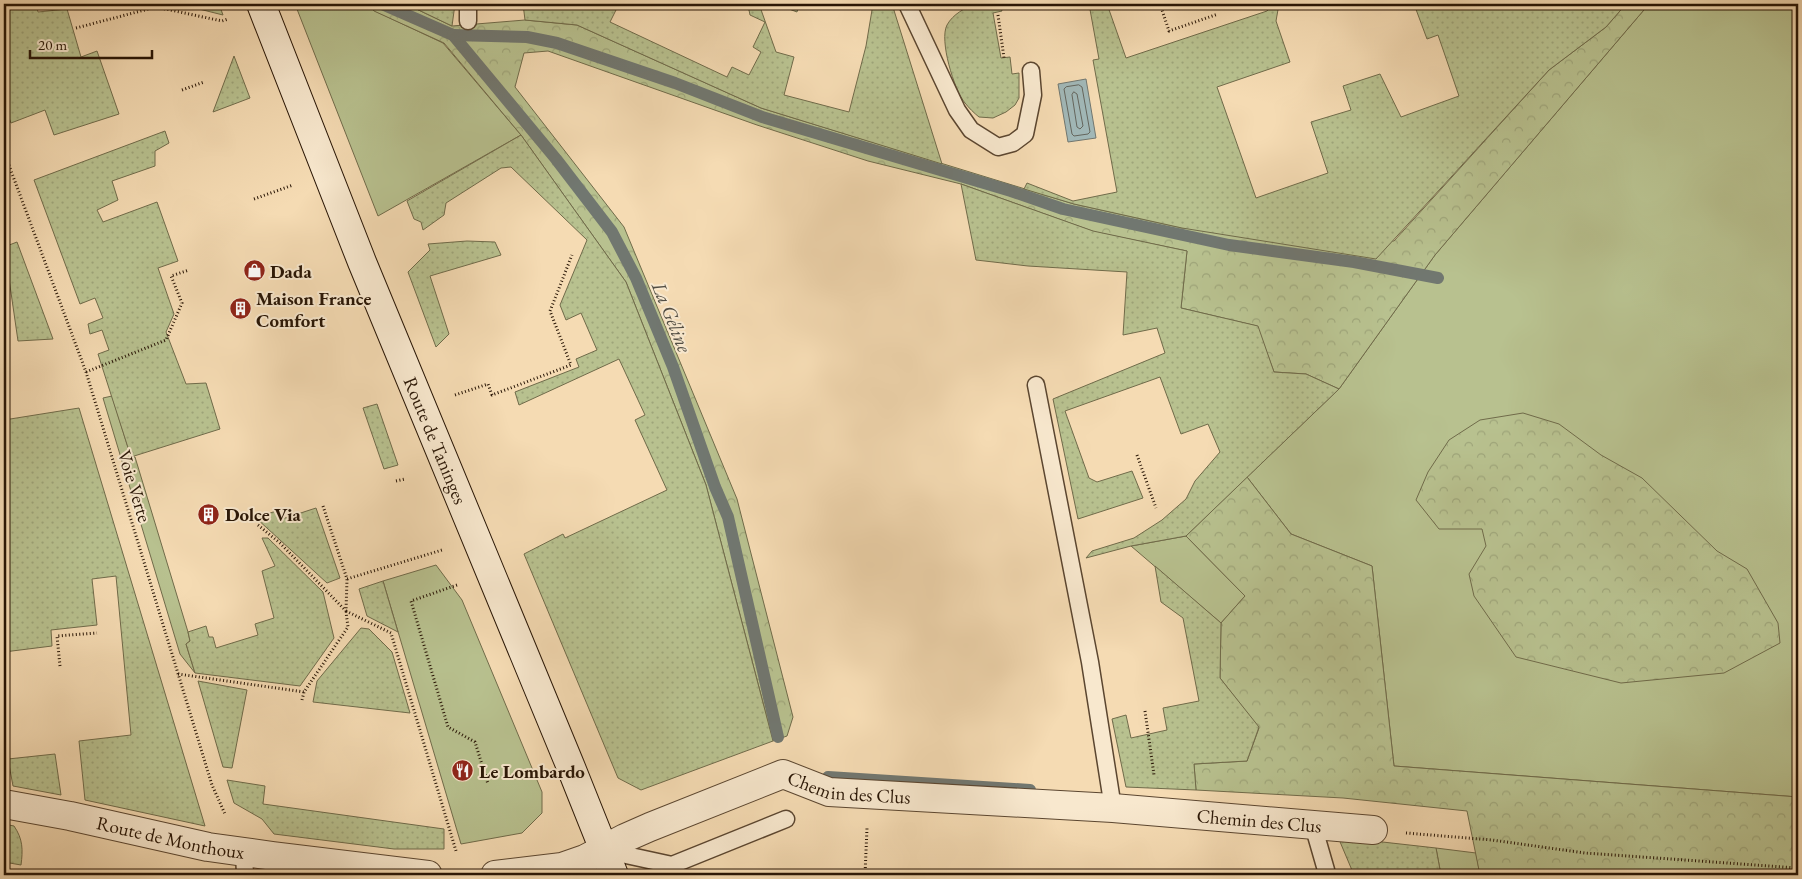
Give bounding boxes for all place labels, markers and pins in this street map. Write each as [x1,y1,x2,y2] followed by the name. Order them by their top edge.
[242,259,266,283] shop icon: Dada
[270,259,312,284] place label: Dada
[256,286,371,333] place label: Maison France Comfort
[228,297,252,321] building icon: Maison France Comfort
[197,502,221,526] building icon: Dolce Via
[225,502,302,527] place label: Dolce Via
[451,759,475,783] restaurant icon: Le Lombardo
[479,759,585,784] place label: Le Lombardo

